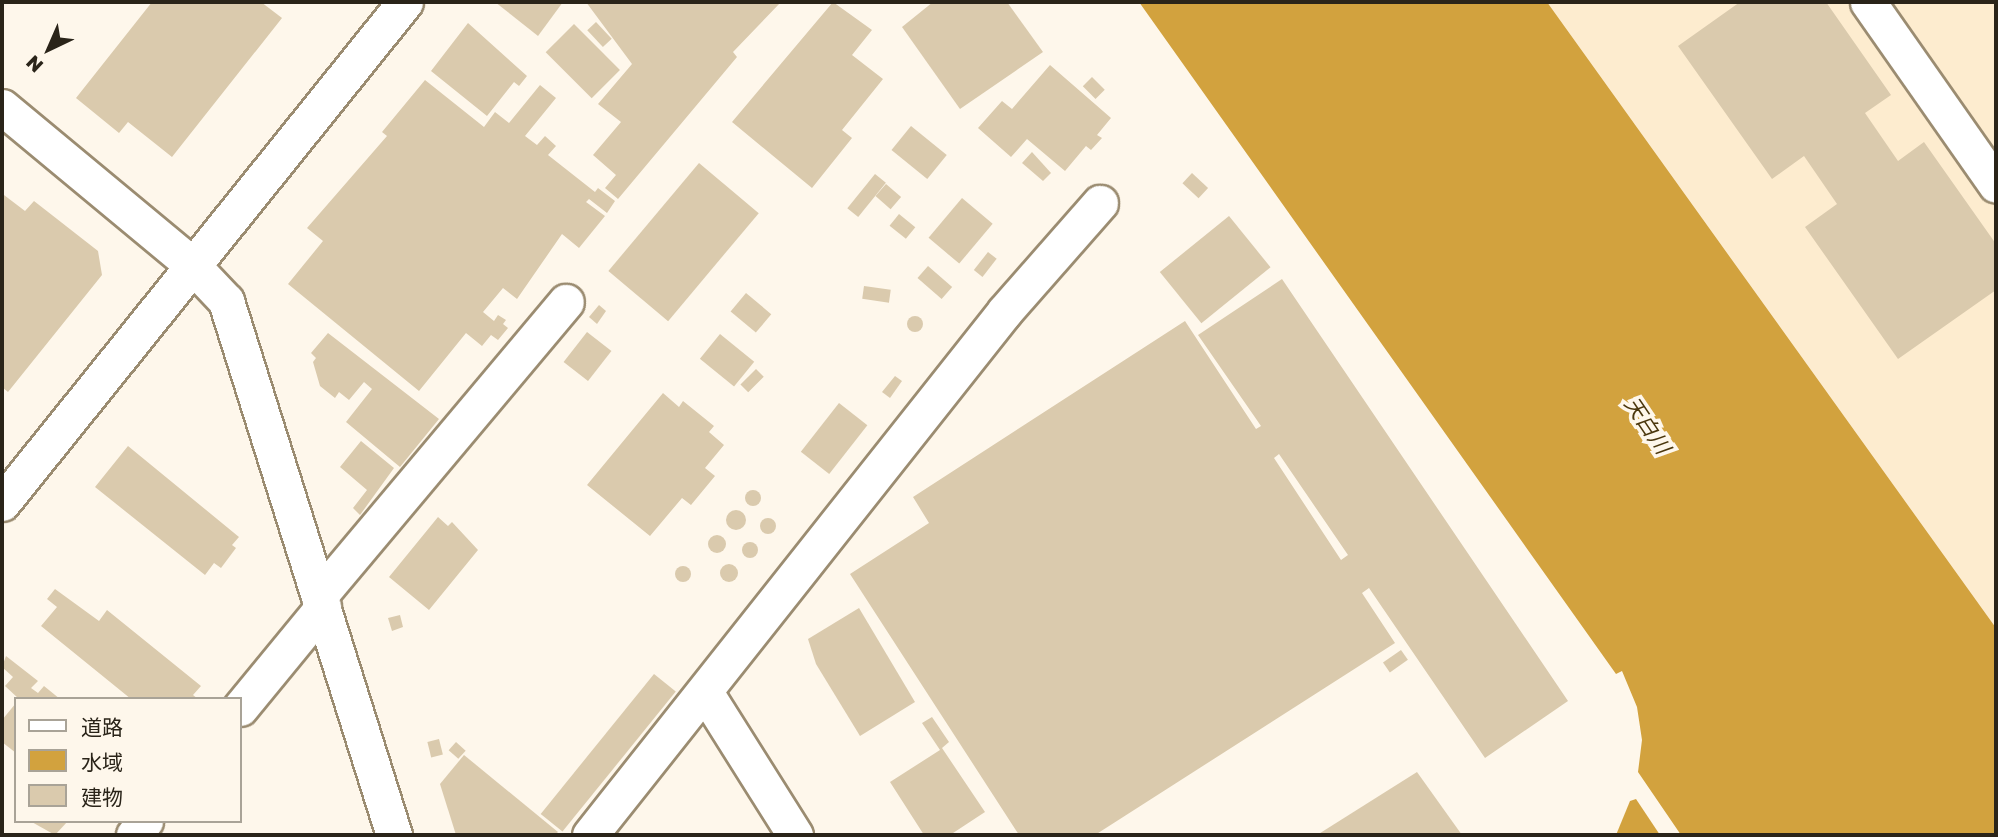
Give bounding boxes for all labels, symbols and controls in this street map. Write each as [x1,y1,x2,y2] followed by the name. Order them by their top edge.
[14,14,84,84] north arrow
[21,51,47,78] text: N
[1620,392,1676,458] water label: 天白川
[14,697,242,823] legend
[81,714,123,740] text: 道路
[81,749,123,775] text: 水域
[81,784,123,810] text: 建物

